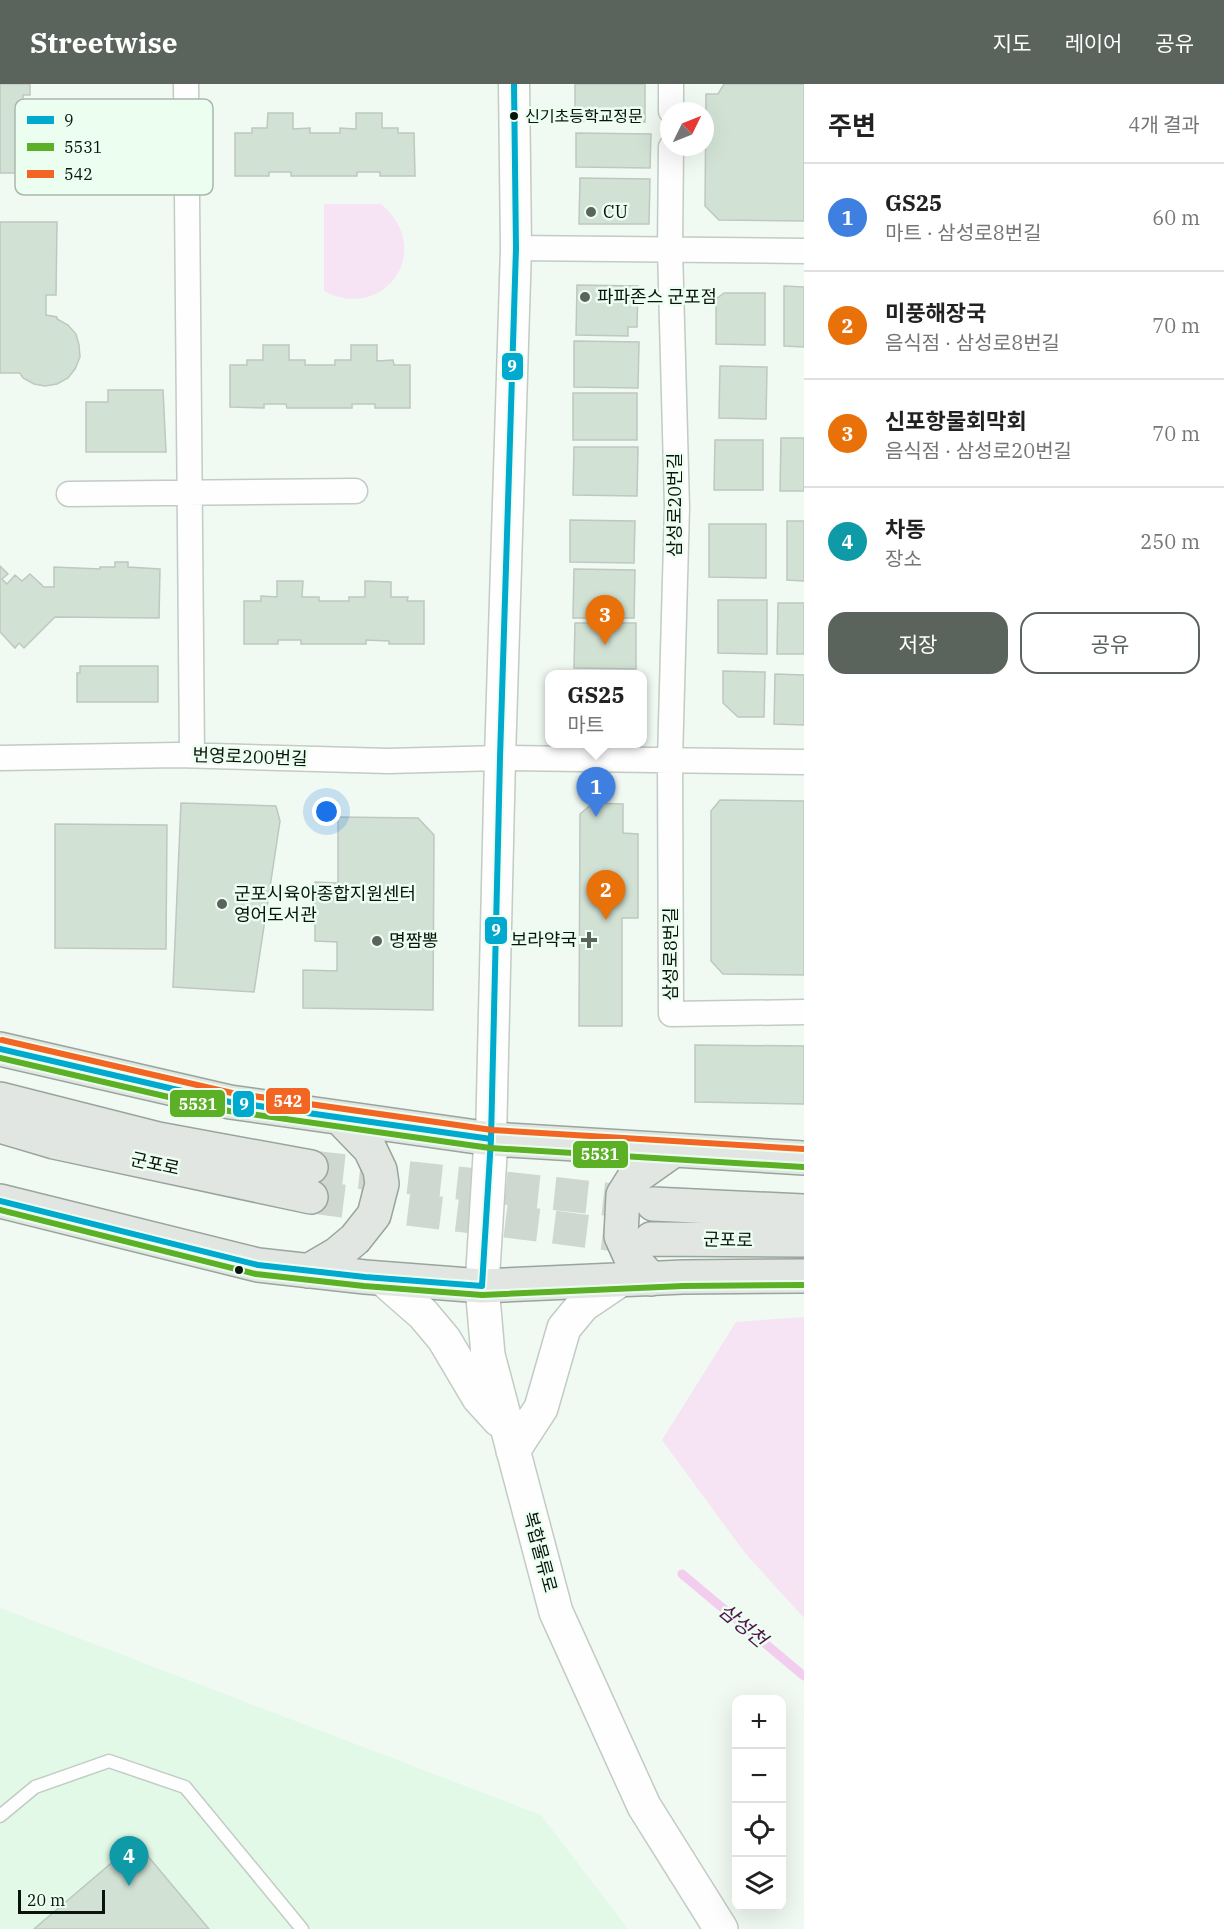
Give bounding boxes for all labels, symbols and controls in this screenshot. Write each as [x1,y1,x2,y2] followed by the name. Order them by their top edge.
[30,24,177,61] text: Streetwise
[993,29,1031,57] text: 지도
[1064,29,1122,57] text: 레이어
[1155,29,1194,57] text: 공유
[15,99,213,195] legend
[660,102,714,156] north arrow
[525,106,643,126] place label: 신기초등학교정문
[828,108,876,142] text: 주변
[64,110,74,130] text: 9
[508,110,520,122] marker: 신기초등학교정문
[1128,111,1200,138] text: 4개 결과
[64,137,102,157] text: 5531
[64,164,93,184] text: 542
[885,188,942,217] text: GS25
[603,200,628,223] place label: CU
[842,204,854,231] text: 1
[1152,204,1200,231] text: 60 m
[584,205,598,219] marker: CU
[885,219,1042,246] text: 마트 · 삼성로8번길
[597,285,717,308] place label: 파파존스 군포점
[578,290,592,304] marker: 파파존스 군포점
[885,298,986,327] text: 미풍해장국
[842,312,854,339] text: 2
[1152,312,1200,339] text: 70 m
[885,329,1060,356] text: 음식점 · 삼성로8번길
[501,352,524,381] line badge: 9
[507,356,517,376] text: 9
[885,406,1027,435] text: 신포항물회막회
[842,420,854,447] text: 3
[1152,420,1200,447] text: 70 m
[885,437,1072,464] text: 음식점 · 삼성로20번길
[663,453,686,557] street label: 삼성로20번길
[885,514,925,543] text: 차동
[842,528,854,555] text: 4
[1140,528,1200,555] text: 250 m
[885,545,922,572] text: 장소
[586,596,624,645] pin: 3
[828,612,1008,674] button: 저장
[1020,612,1200,674] button: 공유
[545,670,647,748] popup
[567,680,625,709] text: GS25
[567,711,604,738] text: 마트
[192,743,308,770] street label: 번영로200번길
[576,768,616,817] pin: 1
[312,797,341,826] your location
[586,870,626,920] pin: 2
[234,882,416,926] place label: 군포시육아종합지원센터 영어도서관
[215,897,229,911] marker: 군포시육아종합지원센터 영어도서관
[659,907,682,1001] street label: 삼성로8번길
[484,916,508,945] line badge: 9
[491,920,501,940] text: 9
[511,928,577,951] place label: 보라약국
[389,929,439,952] place label: 명짬뽕
[582,933,596,947] marker: 보라약국
[370,934,384,948] marker: 명짬뽕
[265,1087,311,1115] line badge: 542
[169,1089,226,1118] line badge: 5531
[232,1090,255,1118] line badge: 9
[274,1091,302,1111] text: 542
[179,1094,217,1114] text: 5531
[239,1094,249,1114] text: 9
[572,1140,629,1169] line badge: 5531
[581,1144,619,1164] text: 5531
[128,1147,182,1180] street label: 군포로
[703,1228,753,1251] street label: 군포로
[233,1264,245,1276] unlabelled marker
[519,1509,562,1595] street label: 복합물류로
[713,1597,775,1654] water label: 삼성천
[732,1695,786,1911] map controls
[732,1695,786,1749] button: +
[732,1749,786,1803] button: −
[732,1803,786,1857] button: locate
[110,1836,148,1886] pin: 4
[732,1857,786,1911] button: layers
[18,1887,105,1914] scale bar
[27,1890,65,1910] text: 20 m

